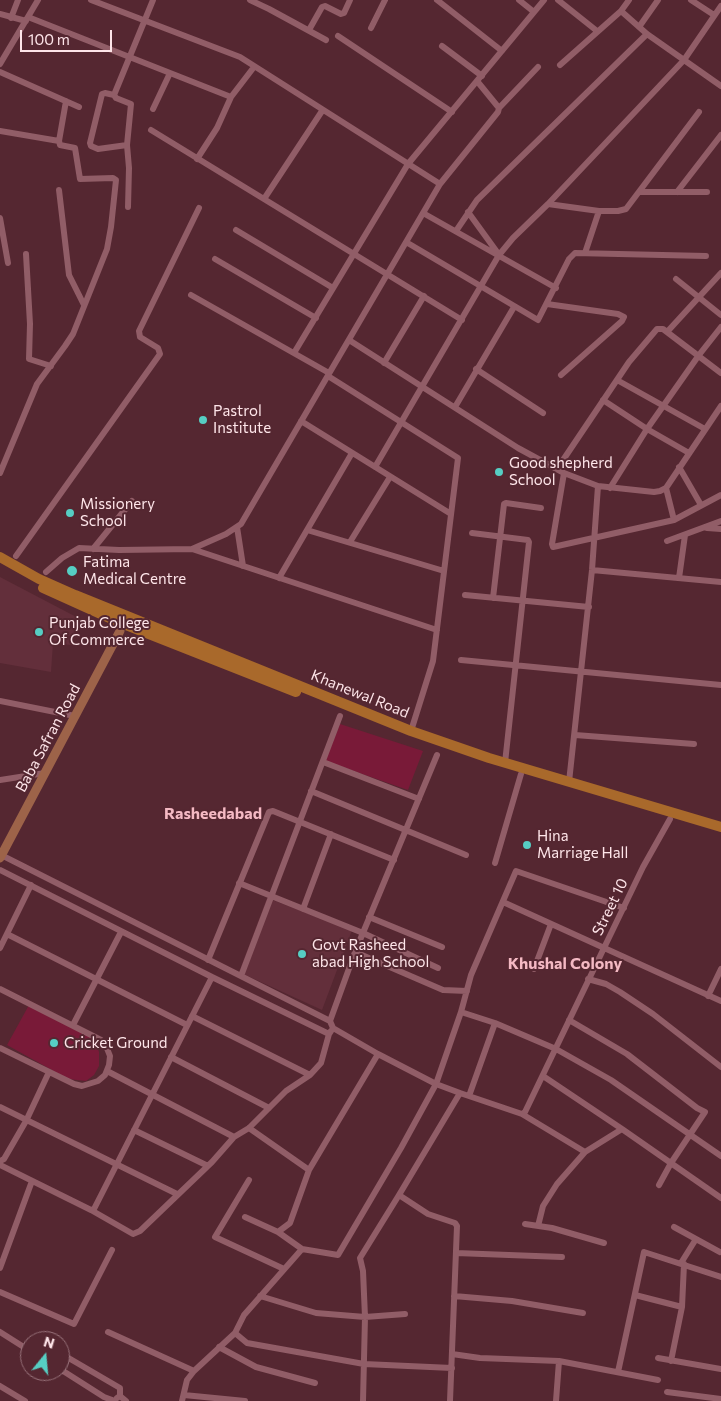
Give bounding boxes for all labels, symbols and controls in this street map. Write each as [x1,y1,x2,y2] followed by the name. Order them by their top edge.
[22,20,115,52] scale bar
[28,30,70,48] text: 100 m
[213,402,271,437] place label: Pastrol Institute
[197,414,209,426] marker: Pastrol Institute
[509,454,613,489] place label: Good shepherd School
[493,466,505,478] marker: Good shepherd School
[80,495,155,530] place label: Missionery School
[64,507,76,519] marker: Missionery School
[83,553,186,588] place label: Fatima Medical Centre
[65,564,79,578] marker: Fatima Medical Centre
[49,614,149,649] place label: Punjab College Of Commerce
[33,626,45,638] marker: Punjab College Of Commerce
[308,666,412,722] street label: Khanewal Road
[12,681,84,795] street label: Baba Safran Road
[164,804,262,824] district label: Rasheedabad
[537,827,628,862] place label: Hina Marriage Hall
[521,839,533,851] marker: Hina Marriage Hall
[588,875,632,939] street label: Street 10
[312,936,429,971] place label: Govt Rasheed abad High School
[296,948,308,960] marker: Govt Rasheed abad High School
[508,954,622,974] district label: Khushal Colony
[64,1034,167,1052] place label: Cricket Ground
[48,1037,60,1049] marker: Cricket Ground
[20,1331,70,1381] north arrow
[42,1332,57,1352] text: N

